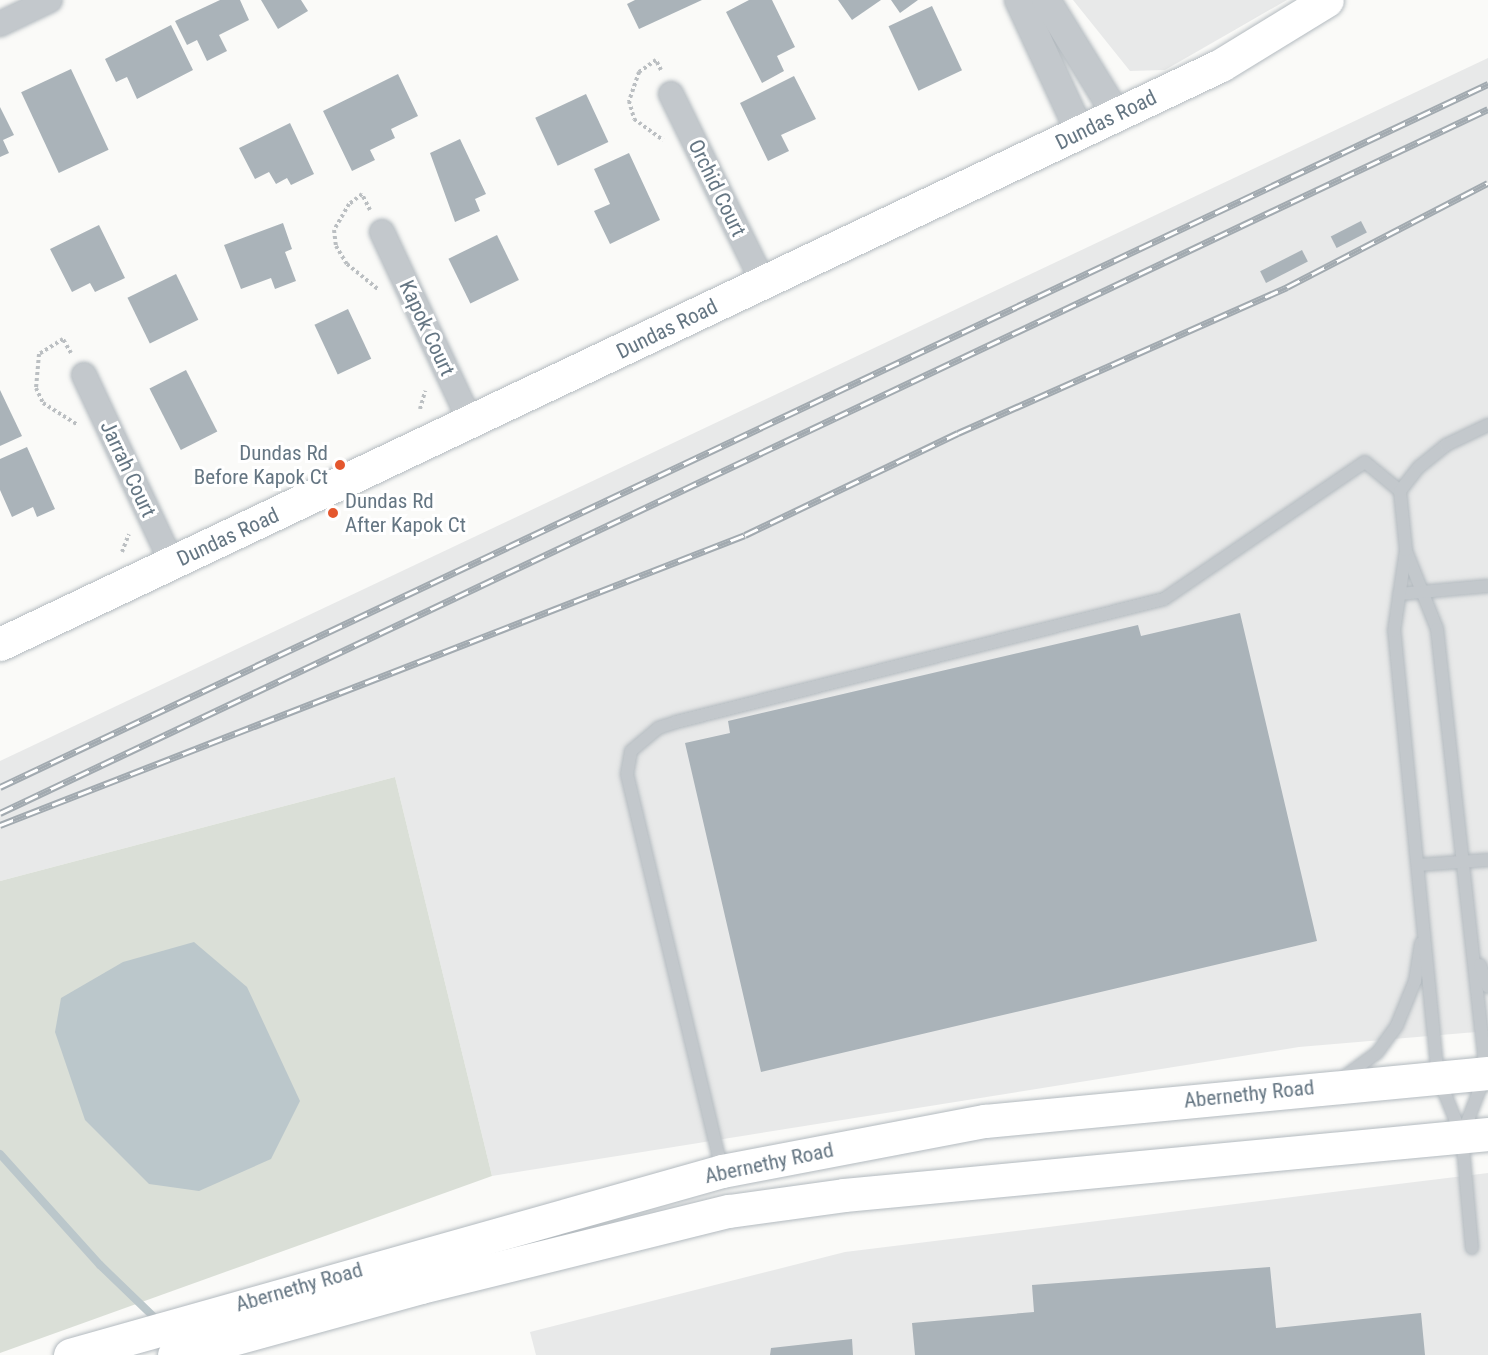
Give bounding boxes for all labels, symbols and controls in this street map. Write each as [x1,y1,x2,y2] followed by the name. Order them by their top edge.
[1051,85,1161,155] street label: Dundas Road
[683,136,751,240] street label: Orchid Court
[394,276,460,380] street label: Kapok Court
[612,294,722,364] street label: Dundas Road
[95,417,161,521] street label: Jarrah Court
[194,440,328,490] place label: Dundas Rd Before Kapok Ct
[333,458,347,472] marker: Dundas Rd Before Kapok Ct
[345,488,466,538] place label: Dundas Rd After Kapok Ct
[173,502,283,572] street label: Dundas Road
[326,506,340,520] marker: Dundas Rd After Kapok Ct
[1183,1075,1315,1113] street label: Abernethy Road
[702,1137,836,1189] street label: Abernethy Road
[233,1257,365,1317] street label: Abernethy Road

